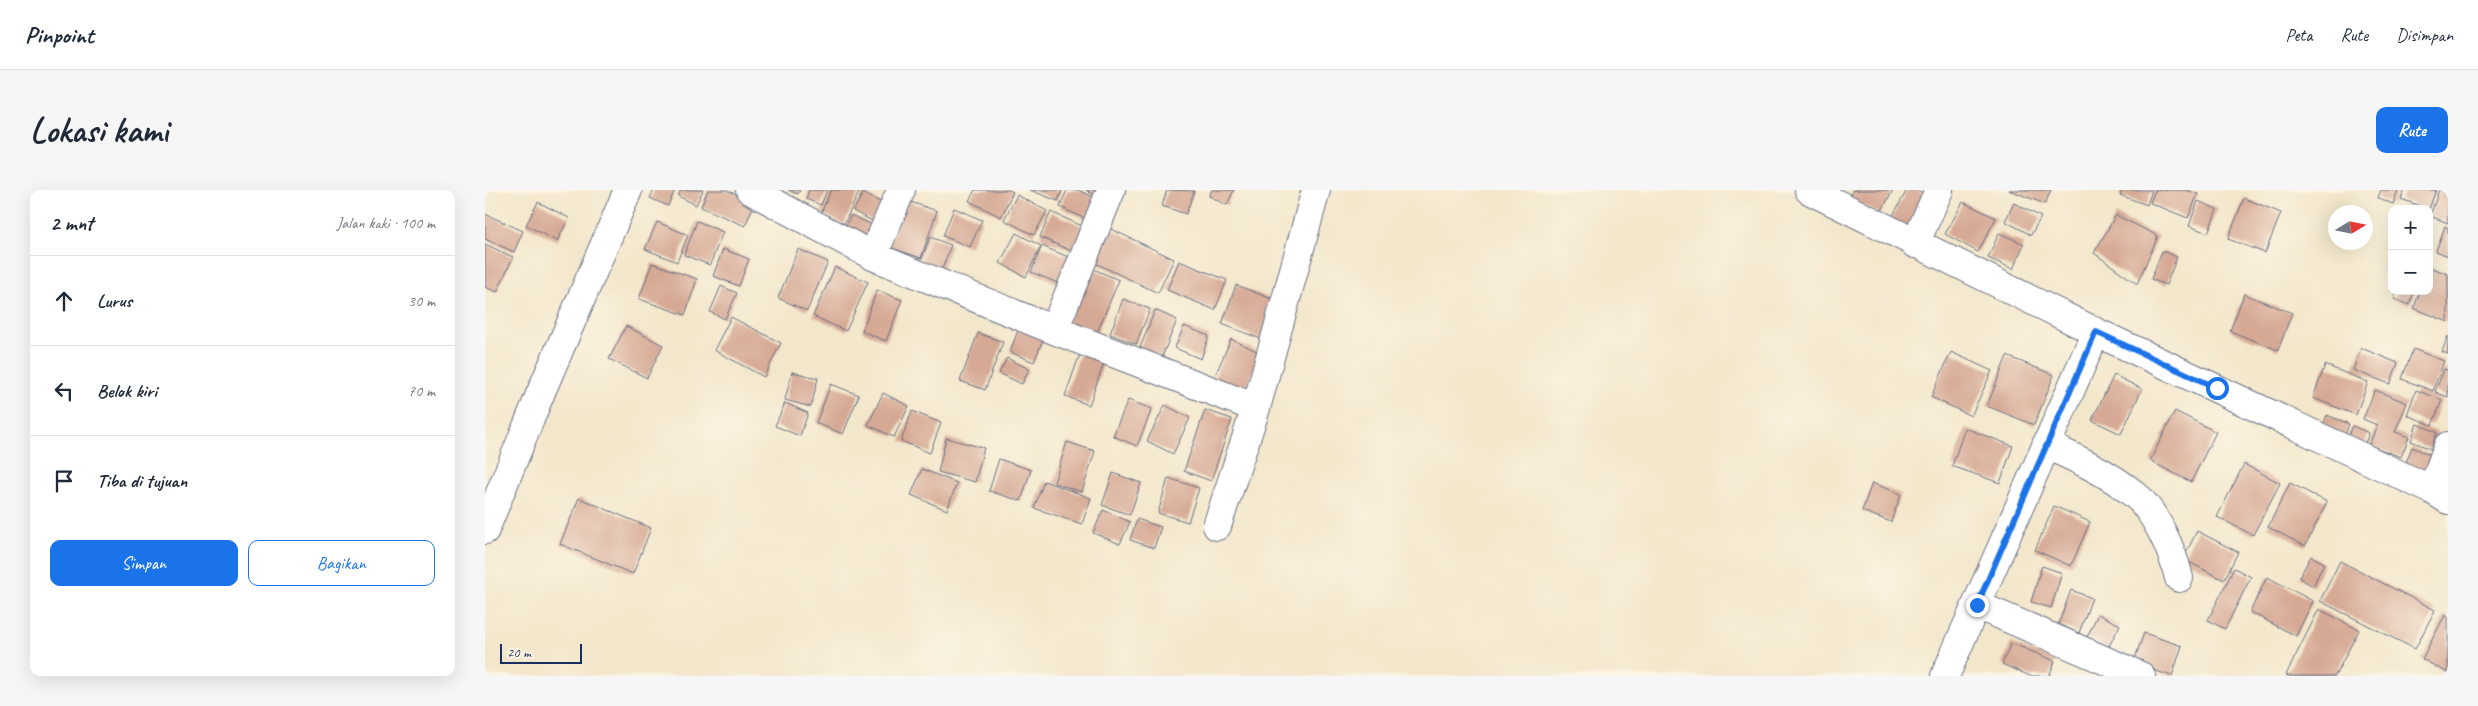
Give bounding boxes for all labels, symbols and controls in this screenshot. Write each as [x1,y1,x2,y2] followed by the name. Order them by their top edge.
[25,20,94,50] text: Pinpoint
[2286,24,2313,46] text: Peta
[2341,24,2368,46] text: Rute
[2396,24,2453,46] text: Disimpan
[2376,107,2448,153] button: Rute
[30,108,168,153] text: Lokasi kami
[2328,205,2373,250] north arrow
[2388,205,2433,295] map controls
[2388,205,2433,250] button: +
[50,210,93,236] text: 2 mnt
[337,213,435,233] text: Jalan kaki · 100 m
[2388,250,2433,295] button: −
[50,287,78,315] icon: ahead
[97,289,132,313] text: Lurus
[408,291,435,311] text: 30 m
[50,377,78,405] icon: left
[2206,377,2229,400] route start
[97,379,157,403] text: Belok kiri
[408,381,435,401] text: 70 m
[50,467,78,495] icon: arrive
[97,469,187,493] text: Tiba di tujuan
[50,540,238,586] button: Simpan
[248,540,435,586] button: Bagikan
[1966,594,1989,617] route end
[500,641,583,664] scale bar
[507,644,531,661] text: 20 m

